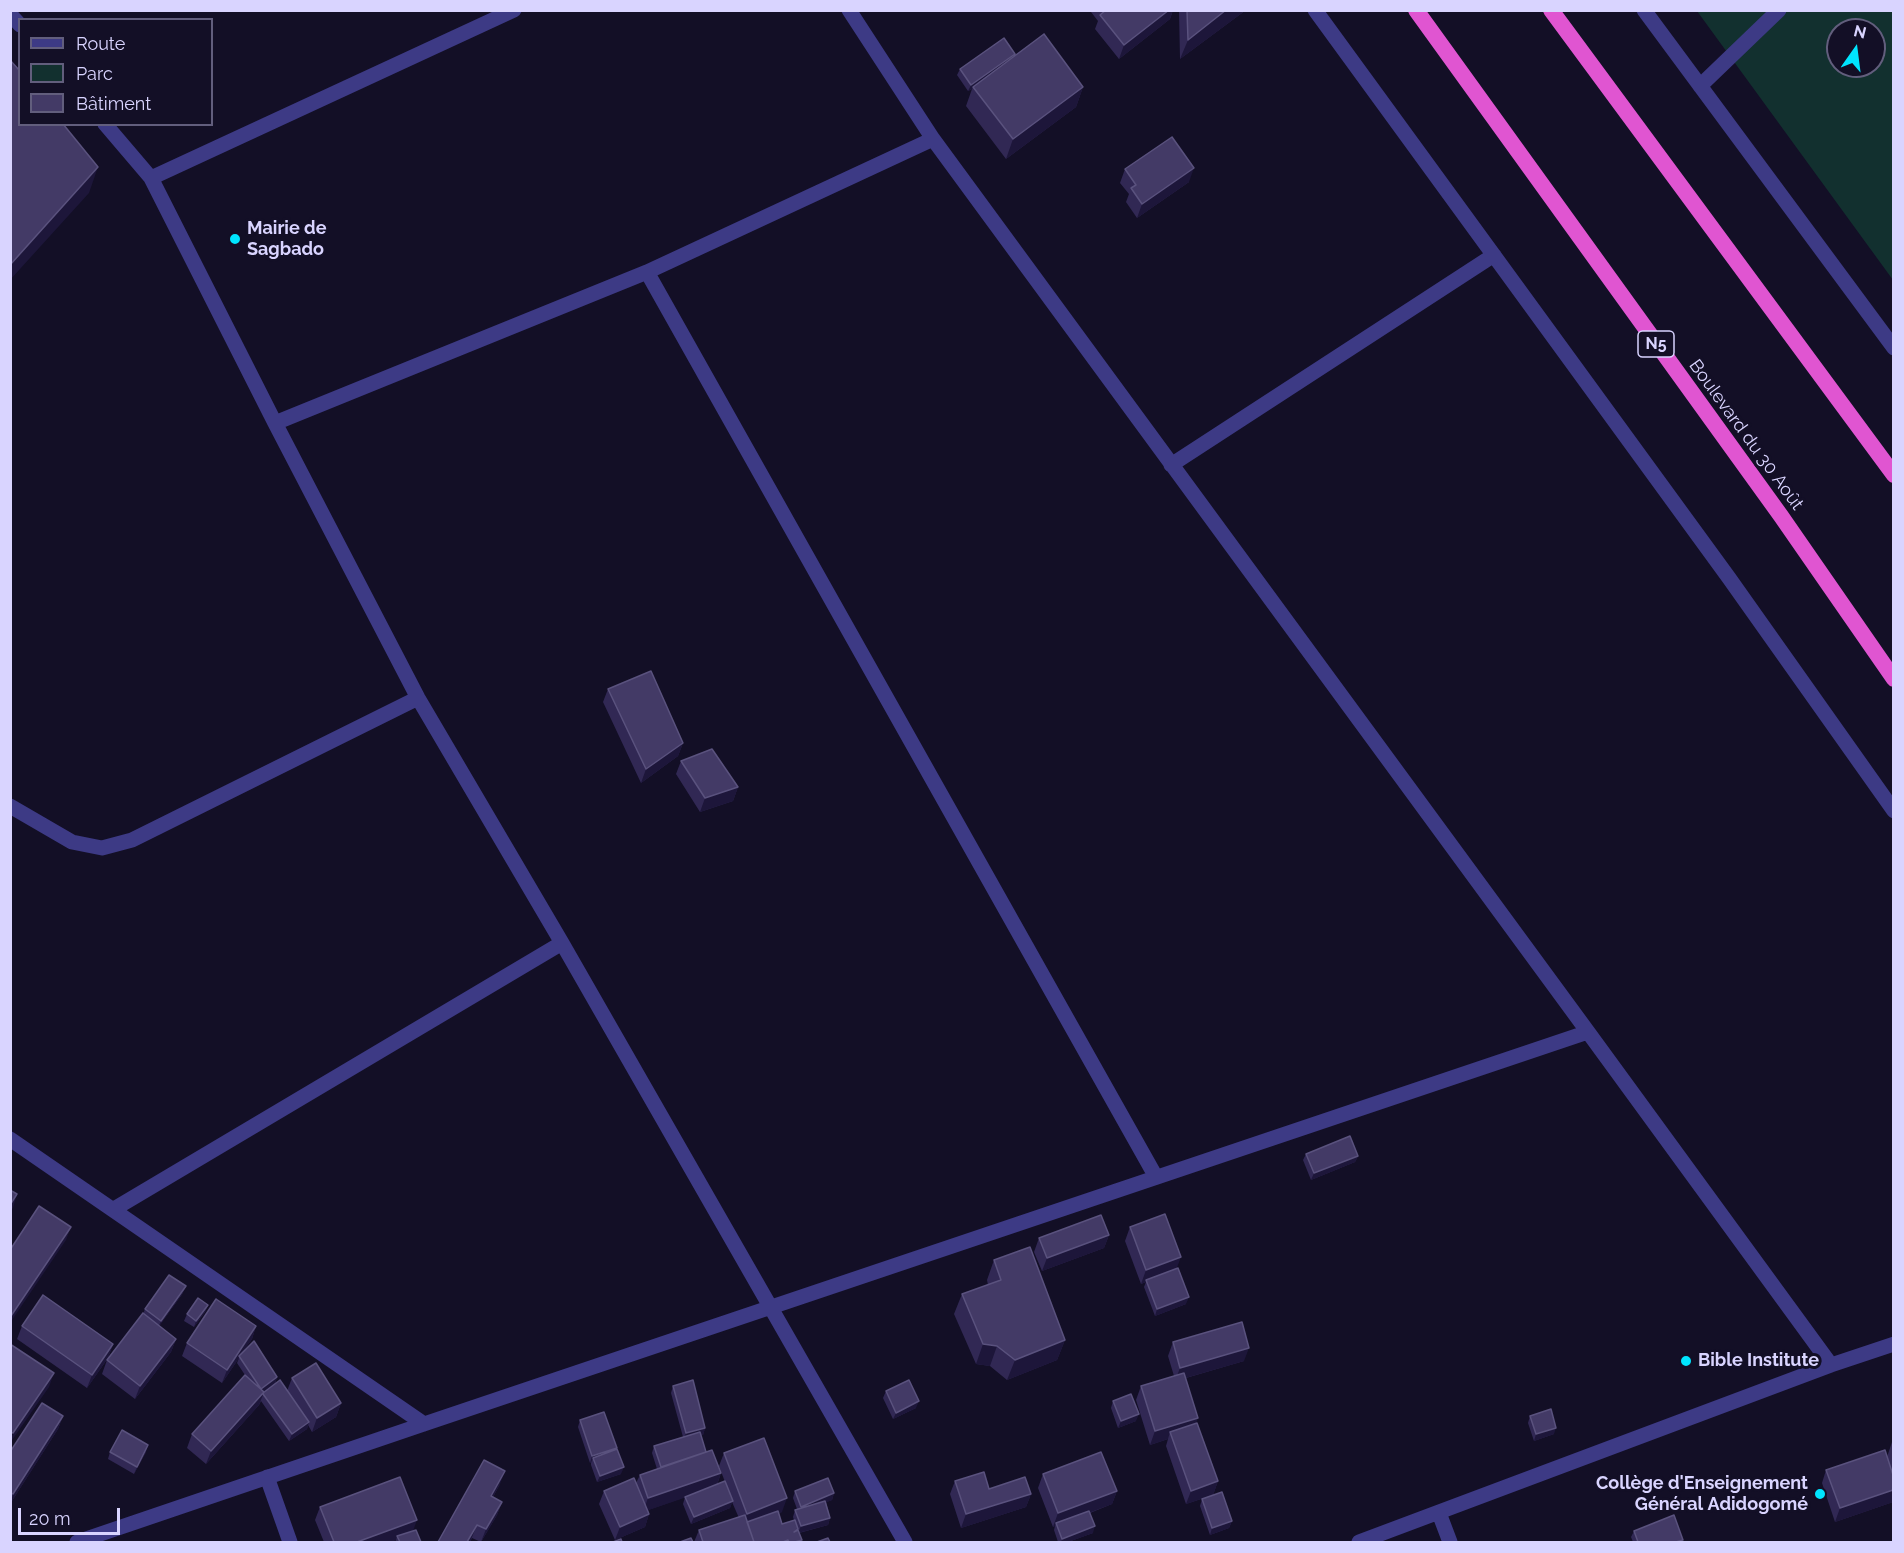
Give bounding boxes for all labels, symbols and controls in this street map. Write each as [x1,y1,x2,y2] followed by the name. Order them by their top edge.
[18,18,213,126] legend
[1826,18,1886,78] north arrow
[1852,21,1868,43] text: N
[76,33,125,54] text: Route
[76,63,113,84] text: Parc
[76,93,151,114] text: Bâtiment
[247,218,326,260] place label: Mairie de Sagbado
[228,232,242,246] marker: Mairie de Sagbado
[1638,331,1674,357] road number: N5
[1684,356,1808,514] street label: Boulevard du 30 Août
[1698,1350,1819,1372] place label: Bible Institute
[1679,1354,1693,1368] marker: Bible Institute
[1596,1473,1808,1516] place label: Collège d'Enseignement Général Adidogomé
[1813,1487,1827,1501] marker: Collège d'Enseignement Général Adidogomé
[21,1496,123,1534] scale bar
[29,1508,71,1529] text: 20 m

